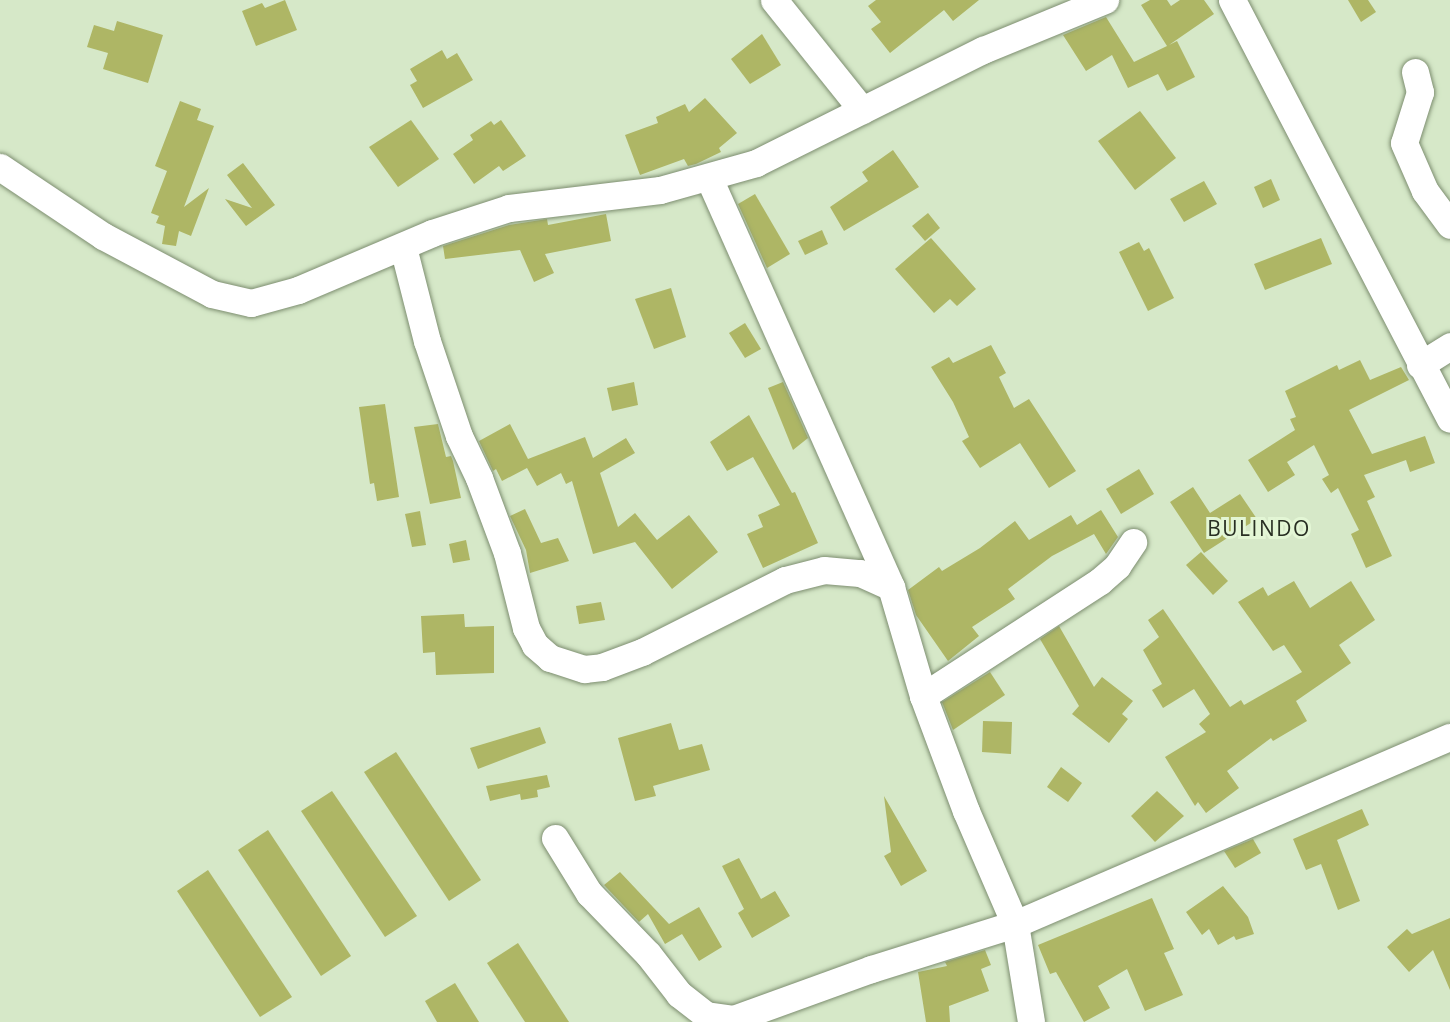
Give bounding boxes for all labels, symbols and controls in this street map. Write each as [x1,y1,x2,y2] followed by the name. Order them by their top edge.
[1207,515,1311,541] district label: BULINDO

